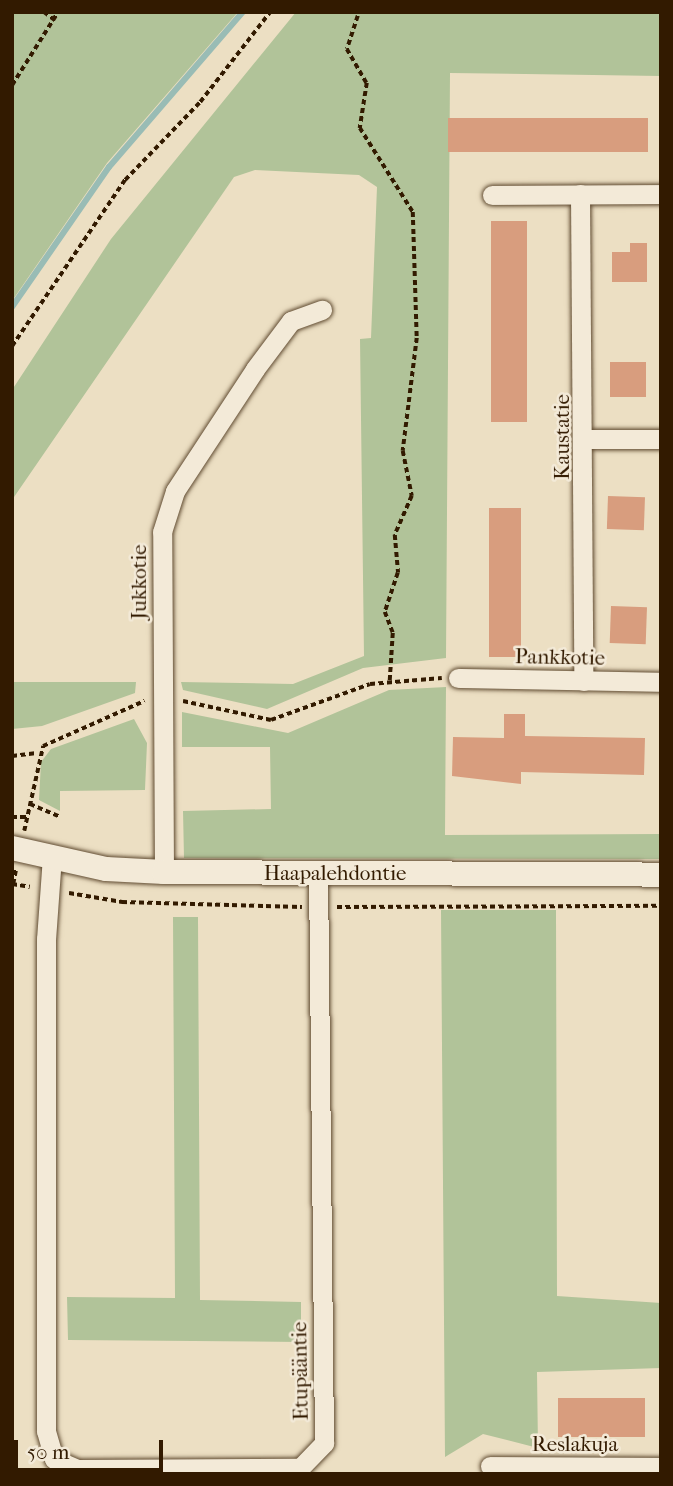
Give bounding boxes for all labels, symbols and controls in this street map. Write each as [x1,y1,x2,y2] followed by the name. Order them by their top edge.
[549,394,575,480] street label: Kaustatie
[126,544,152,620] street label: Jukkotie
[515,644,605,670] street label: Pankkotie
[264,860,406,886] street label: Haapalehdontie
[287,1321,313,1421] street label: Etupääntie
[18,1426,166,1470] scale bar
[532,1431,618,1457] street label: Reslakuja
[27,1440,70,1464] text: 50 m

